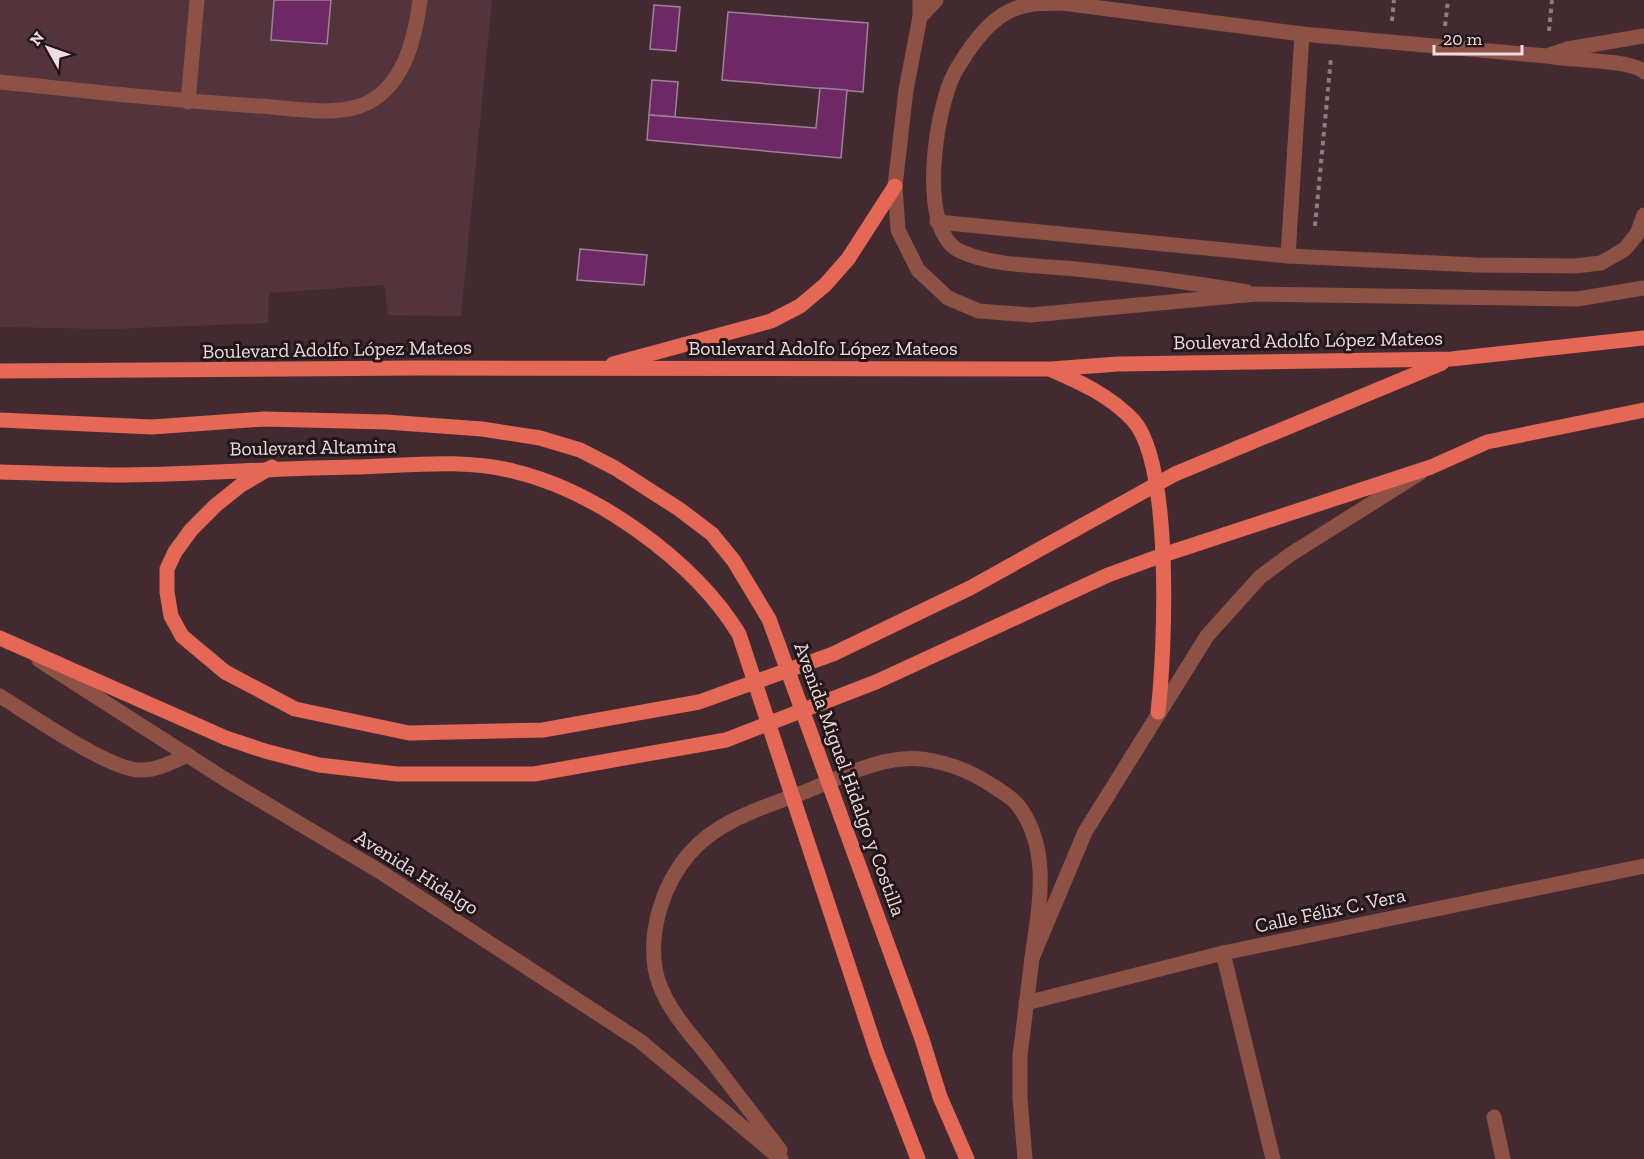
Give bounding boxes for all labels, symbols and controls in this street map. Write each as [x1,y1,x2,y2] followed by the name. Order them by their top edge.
[18,18,78,78] north arrow
[1434,18,1522,56] scale bar
[26,28,48,49] text: N
[1443,28,1483,50] text: 20 m
[1173,326,1443,354] street label: Boulevard Adolfo López Mateos
[202,335,472,363] street label: Boulevard Adolfo López Mateos
[688,336,958,360] street label: Boulevard Adolfo López Mateos
[229,434,397,460] street label: Boulevard Altamira
[789,639,911,920] street label: Avenida Miguel Hidalgo y Costilla
[351,824,483,920] street label: Avenida Hidalgo
[1253,882,1408,938] street label: Calle Félix C. Vera

